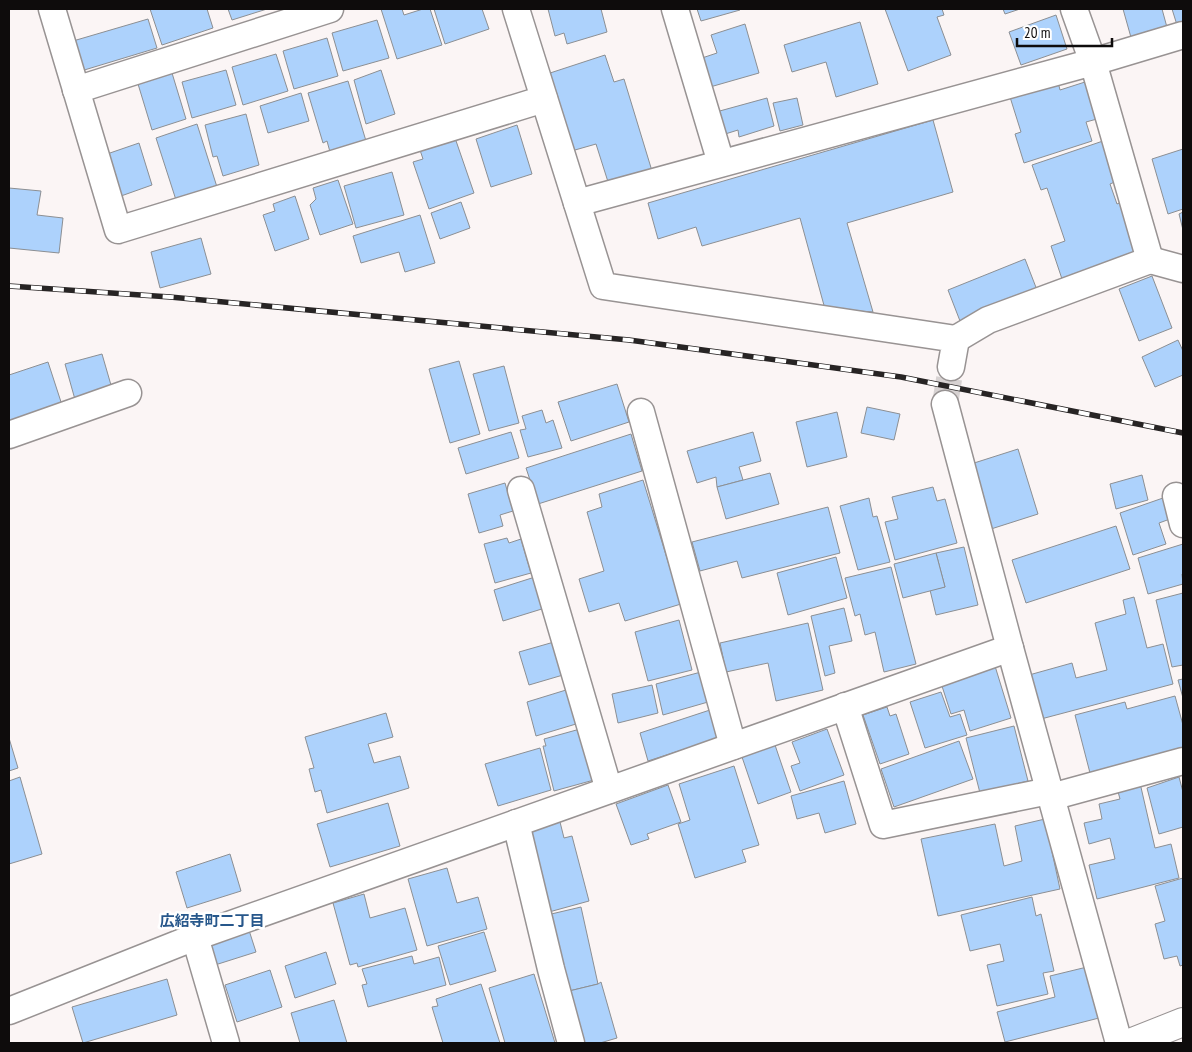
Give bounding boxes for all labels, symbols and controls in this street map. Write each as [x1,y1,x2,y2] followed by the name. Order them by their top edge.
[1017,15,1112,47] scale bar
[1024,23,1050,42] text: 20 m
[159,911,265,930] district label: 広紹寺町二丁目

